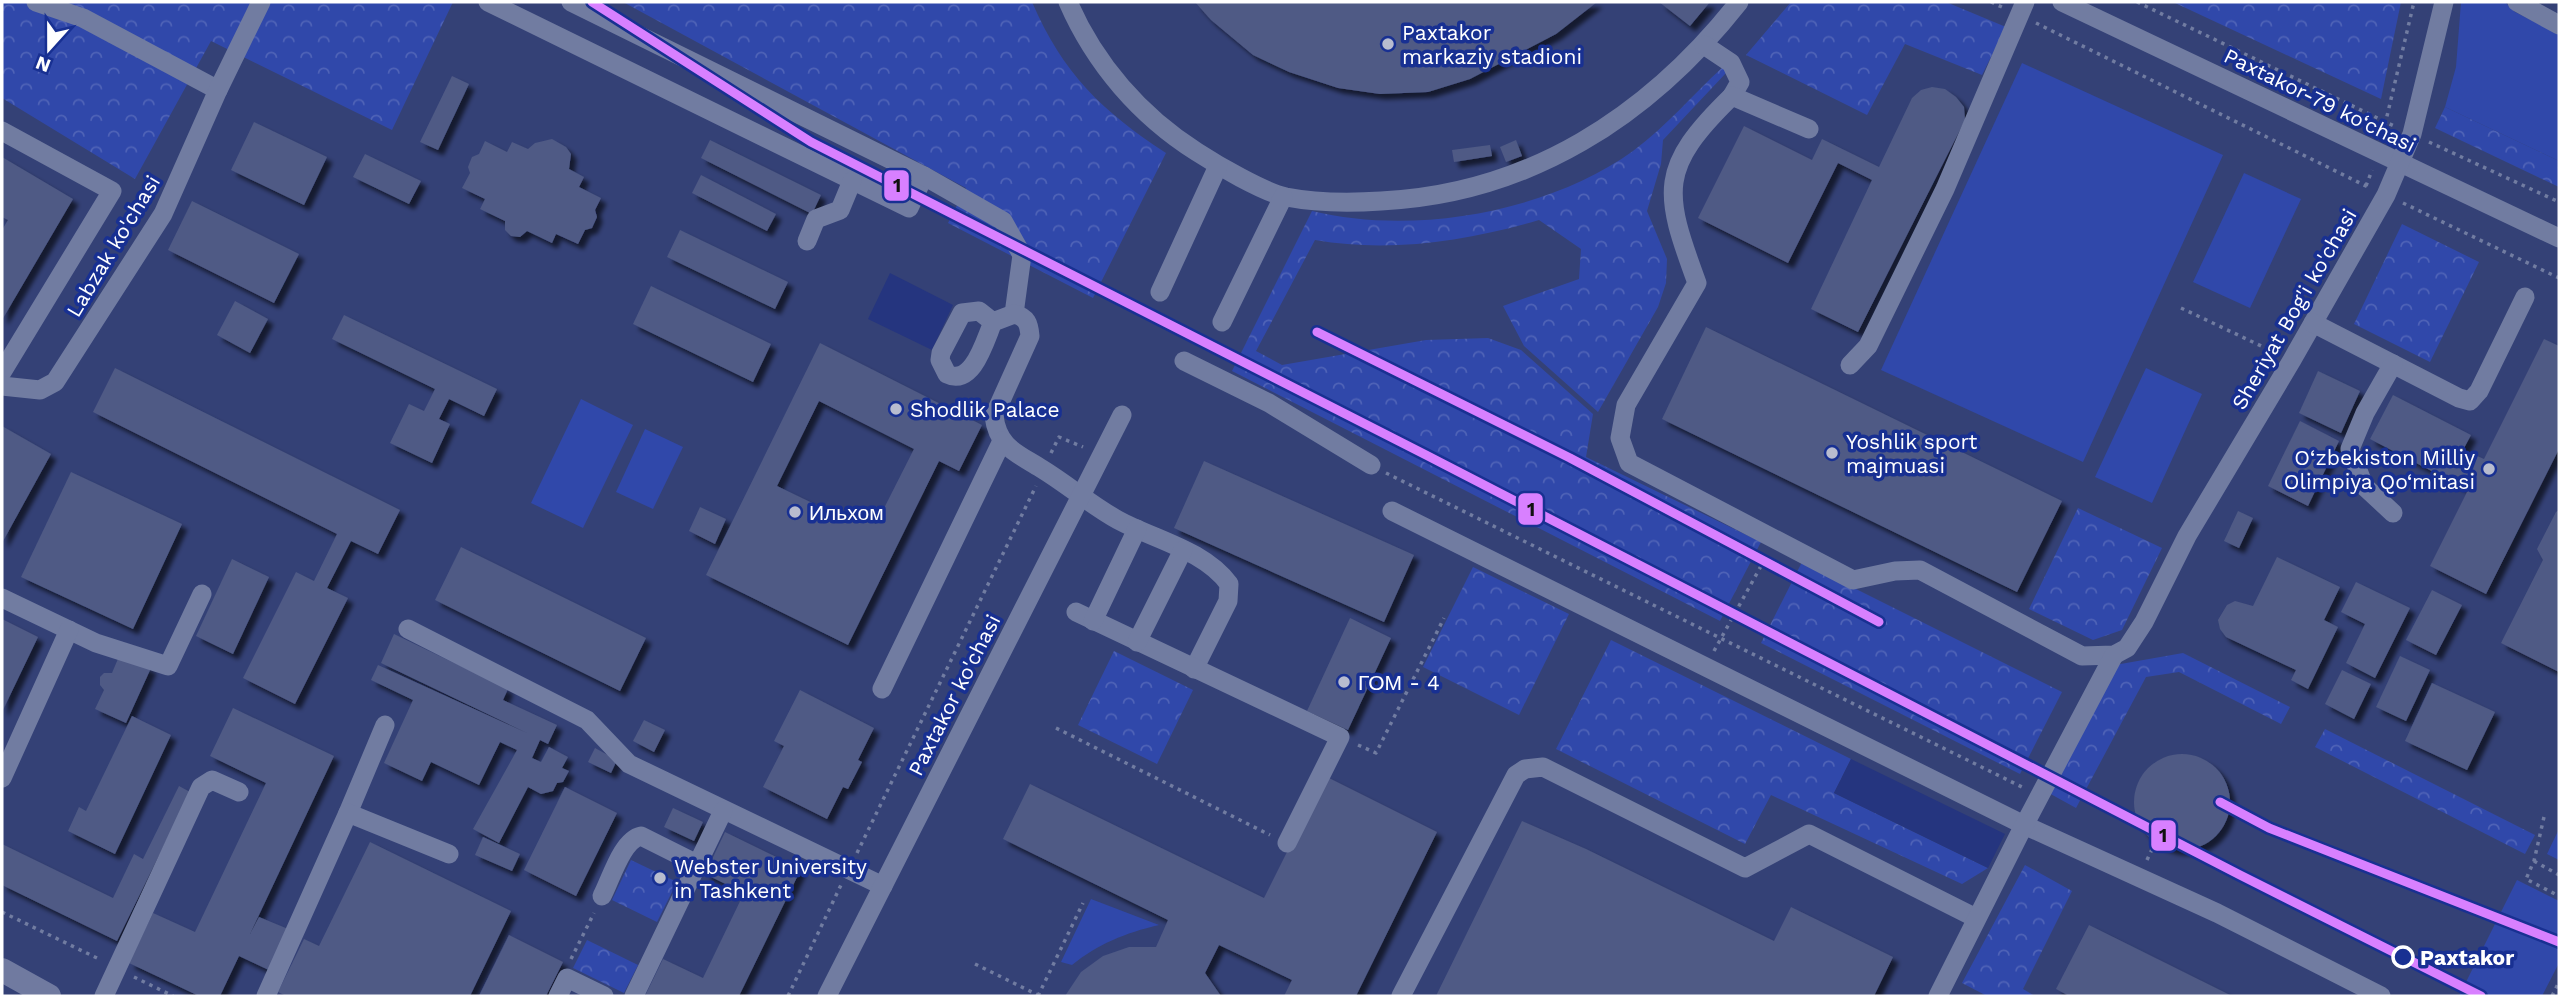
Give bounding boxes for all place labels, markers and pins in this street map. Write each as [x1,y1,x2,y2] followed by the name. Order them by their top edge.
[1402,20,1582,69] place label: Paxtakor markaziy stadioni
[1380,36,1396,52] marker: Paxtakor markaziy stadioni
[910,397,1060,422] place label: Shodlik Palace
[888,401,904,417] marker: Shodlik Palace
[1846,429,1978,478] place label: Yoshlik sport majmuasi
[1824,445,1840,461] marker: Yoshlik sport majmuasi
[2284,445,2475,494] place label: O‘zbekiston Milliy Olimpiya Qo‘mitasi
[2481,461,2497,477] marker: O‘zbekiston Milliy Olimpiya Qo‘mitasi
[809,500,884,525] place label: Ильхом
[787,504,803,520] marker: Ильхом
[1358,670,1440,695] place label: ГОМ - 4
[1336,674,1352,690] marker: ГОМ - 4
[674,854,867,903] place label: Webster University in Tashkent
[652,870,668,886] marker: Webster University in Tashkent
[2420,945,2514,970] place label: Paxtakor
[2392,946,2414,968] marker: Paxtakor

